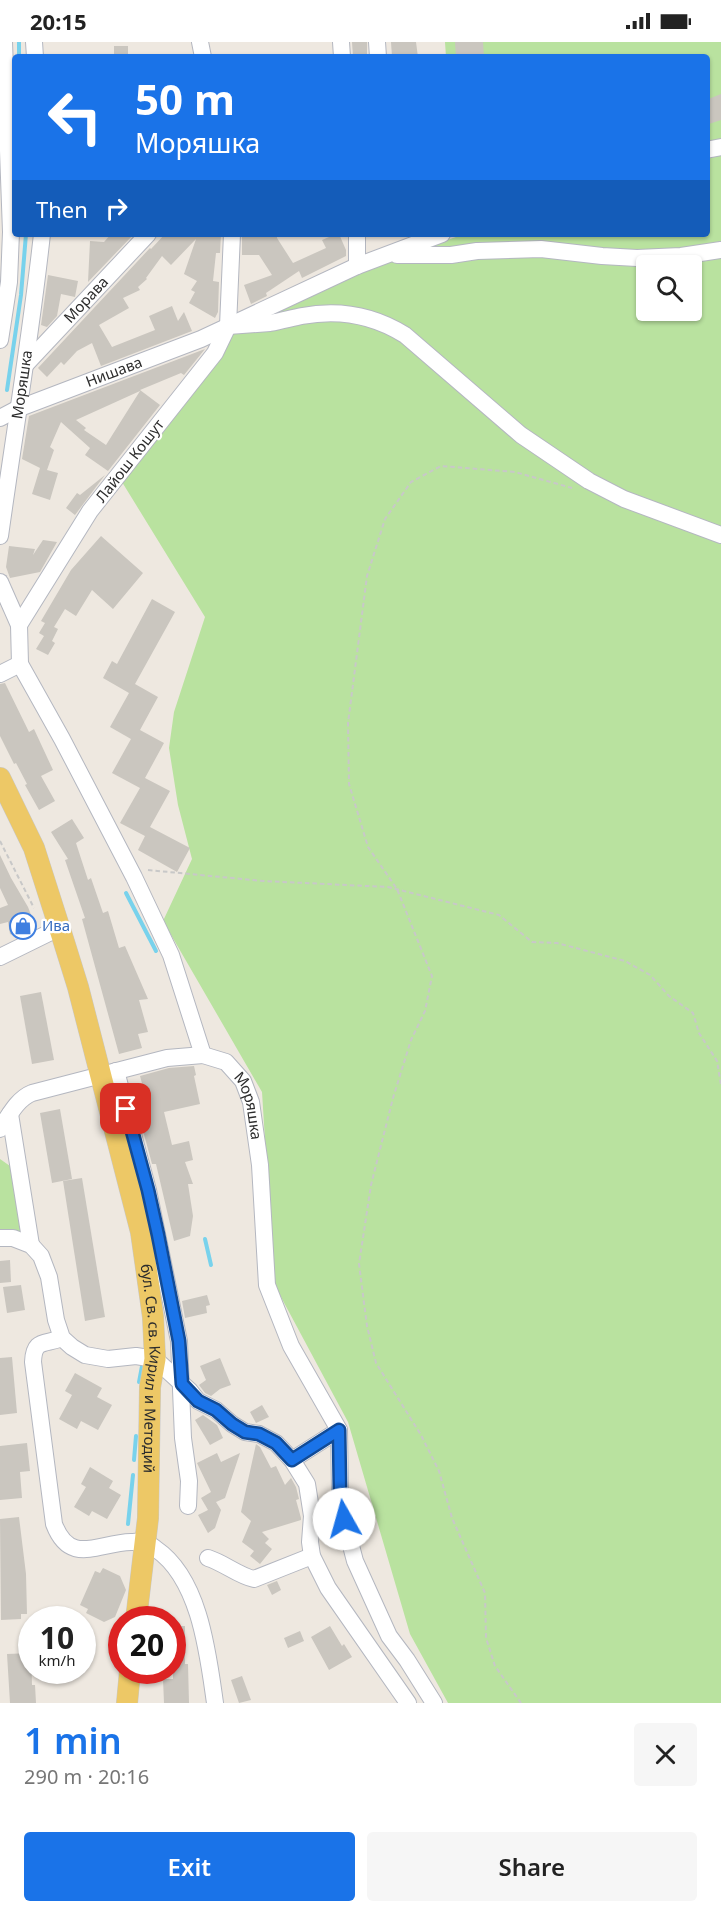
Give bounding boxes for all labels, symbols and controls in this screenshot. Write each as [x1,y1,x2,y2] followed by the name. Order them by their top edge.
[30,6,87,36] text: 20:15
[135,70,235,127] text: 50 m
[36,78,114,156] icon: left
[135,124,260,161] text: Моряшка
[100,192,133,225] icon: right
[36,194,88,224] text: Then
[636,255,702,321] map controls
[636,255,702,321] button: search
[59,272,112,327] street label: Морава
[6,349,36,420] street label: Моряшка
[82,351,145,391] street label: Нишава
[90,415,168,506] street label: Лайош Кошут
[8,911,38,941] shop icon: Ива
[42,915,70,935] place label: Ива
[230,1067,267,1141] street label: Моряшка
[100,1083,151,1134] pin
[109,1092,142,1125] icon: arrive
[137,1262,167,1473] street label: бул. Св. св. Кирил и Методий
[312,1487,376,1551] position arrow
[108,1606,186,1684] speed limit sign: 20
[40,1617,74,1658] text: 10
[39,1650,75,1670] text: km/h
[24,1716,122,1765] text: 1 min
[634,1723,697,1786] button: close
[24,1763,149,1790] text: 290 m · 20:16
[24,1832,355,1901] button: Exit
[367,1832,697,1901] button: Share

